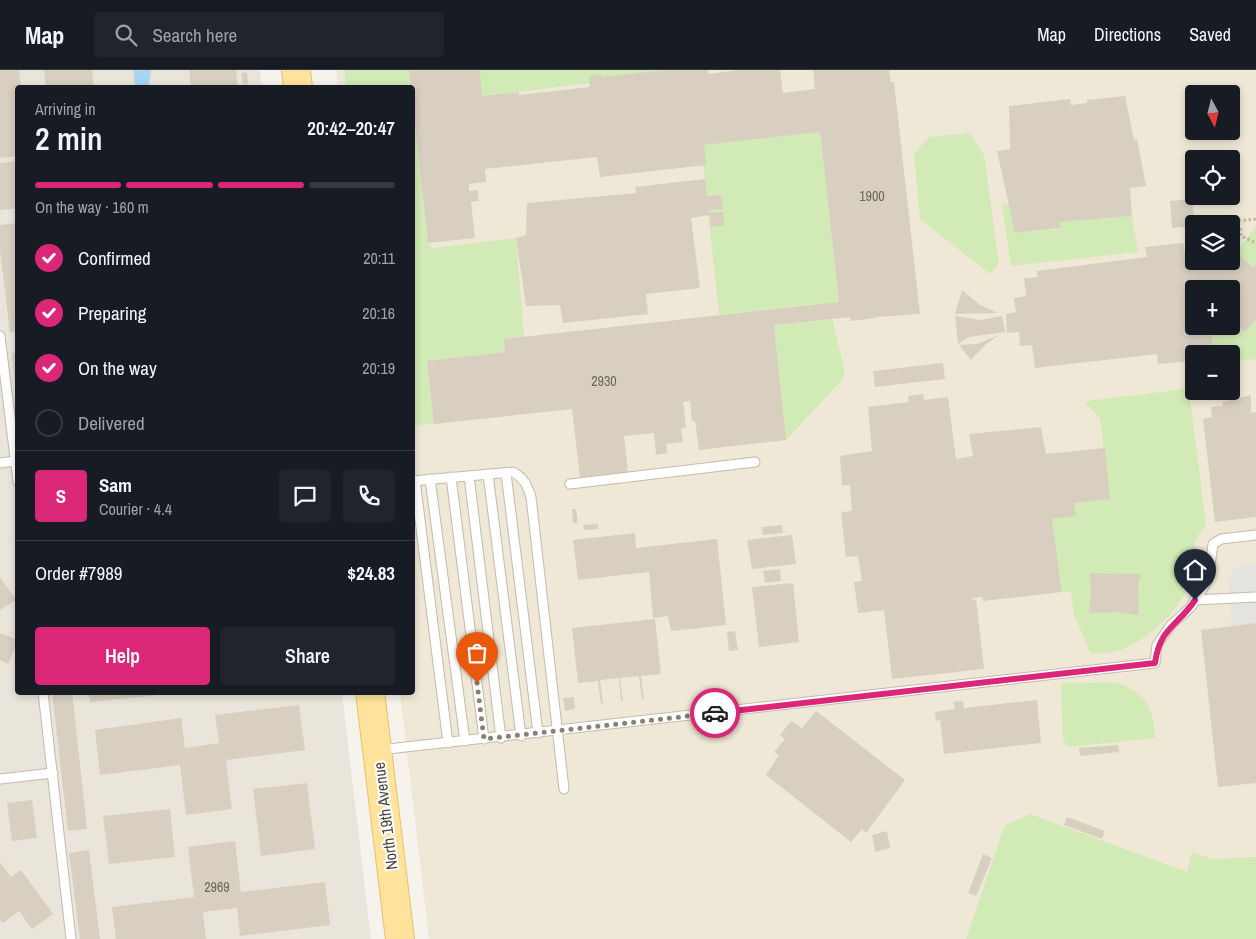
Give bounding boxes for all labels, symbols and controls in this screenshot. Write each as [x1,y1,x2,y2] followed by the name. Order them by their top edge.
[94,12,444,57] search box
[25,19,64,51] text: Map
[112,21,140,49] icon: search
[152,22,237,48] text: Search here
[1037,22,1066,47] text: Map
[1094,22,1161,47] text: Directions
[1189,22,1231,47] text: Saved
[1185,85,1240,140] north arrow
[1185,85,1240,400] map controls
[35,98,96,120] text: Arriving in
[307,115,395,141] text: 20:42–20:47
[35,117,103,160] text: 2 min
[1185,150,1240,205] button: locate
[859,187,885,205] house number: 1900
[35,196,149,218] text: On the way · 160 m
[1185,215,1240,270] button: layers
[35,244,63,272] icon: check
[78,245,151,271] text: Confirmed
[363,247,395,269] text: 20:11
[1185,280,1240,335] button: +
[35,299,63,327] icon: check
[78,300,146,326] text: Preparing
[362,302,395,324] text: 20:16
[1185,345,1240,400] button: −
[35,354,63,382] icon: check
[78,355,157,381] text: On the way
[362,357,395,379] text: 20:19
[591,372,617,390] house number: 2930
[78,410,145,436] text: Delivered
[279,470,331,522] button: chat
[343,470,395,522] button: phone
[99,472,132,498] text: Sam
[56,483,66,509] text: S
[99,498,172,520] text: Courier · 4.4
[1174,549,1216,600] pin
[1181,556,1209,584] icon: home
[35,560,122,586] text: Order #7989
[347,560,395,586] text: $24.83
[35,627,210,685] button: Help
[220,627,395,685] button: Share
[456,632,498,683] pin
[463,639,491,667] icon: bag
[690,688,740,738] courier
[701,699,729,727] icon: car
[367,761,403,871] street label: North 19th Avenue
[204,878,230,896] house number: 2969

